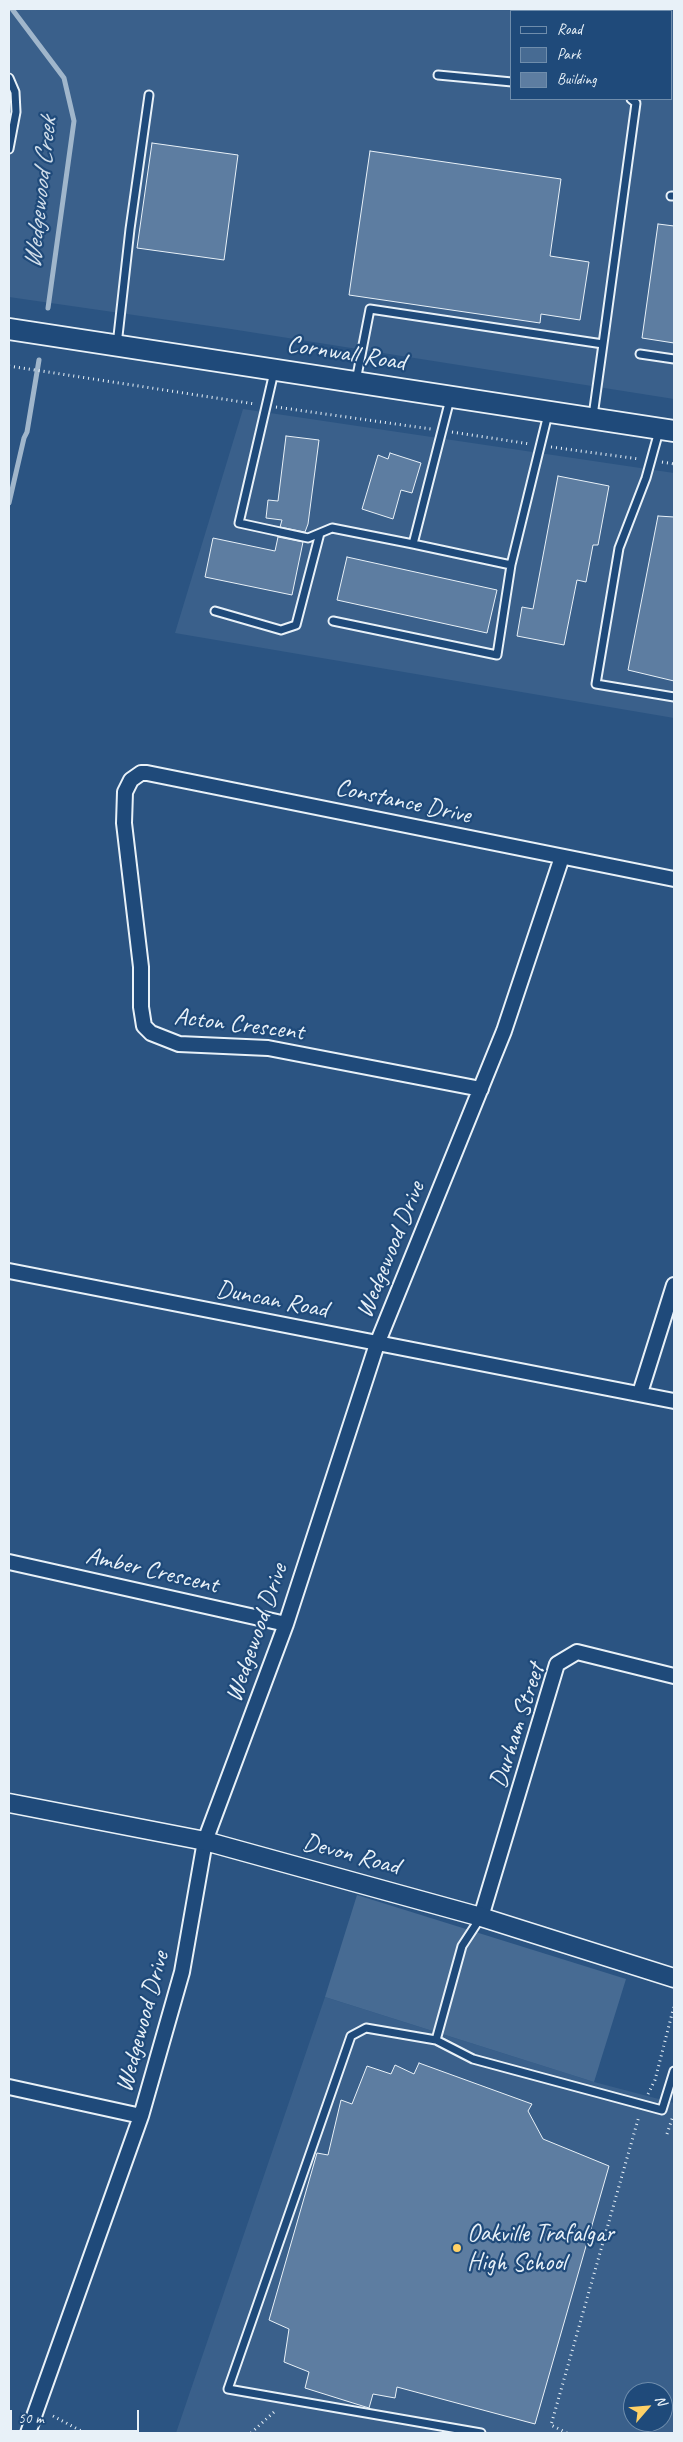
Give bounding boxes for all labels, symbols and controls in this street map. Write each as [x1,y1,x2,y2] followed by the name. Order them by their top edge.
[510,10,673,100] legend
[557,20,582,39] text: Road
[557,45,581,64] text: Park
[557,70,596,89] text: Building
[18,116,64,270] water label: Wedgewood Creek
[284,330,408,378] street label: Cornwall Road
[332,773,474,831] street label: Constance Drive
[173,1002,305,1048] street label: Acton Crescent
[350,1177,432,1323] street label: Wedgewood Drive
[214,1275,330,1325] street label: Duncan Road
[83,1541,221,1601] street label: Amber Crescent
[219,1560,295,1706] street label: Wedgewood Drive
[484,1660,552,1792] street label: Durham Street
[299,1828,403,1882] street label: Devon Road
[110,1948,176,2096] street label: Wedgewood Drive
[467,2219,614,2278] place label: Oakville Trafalgar High School
[451,2242,463,2254] marker: Oakville Trafalgar High School
[623,2382,673,2432] north arrow
[651,2393,670,2408] text: N
[12,2400,141,2432] scale bar
[18,2409,44,2428] text: 50 m

